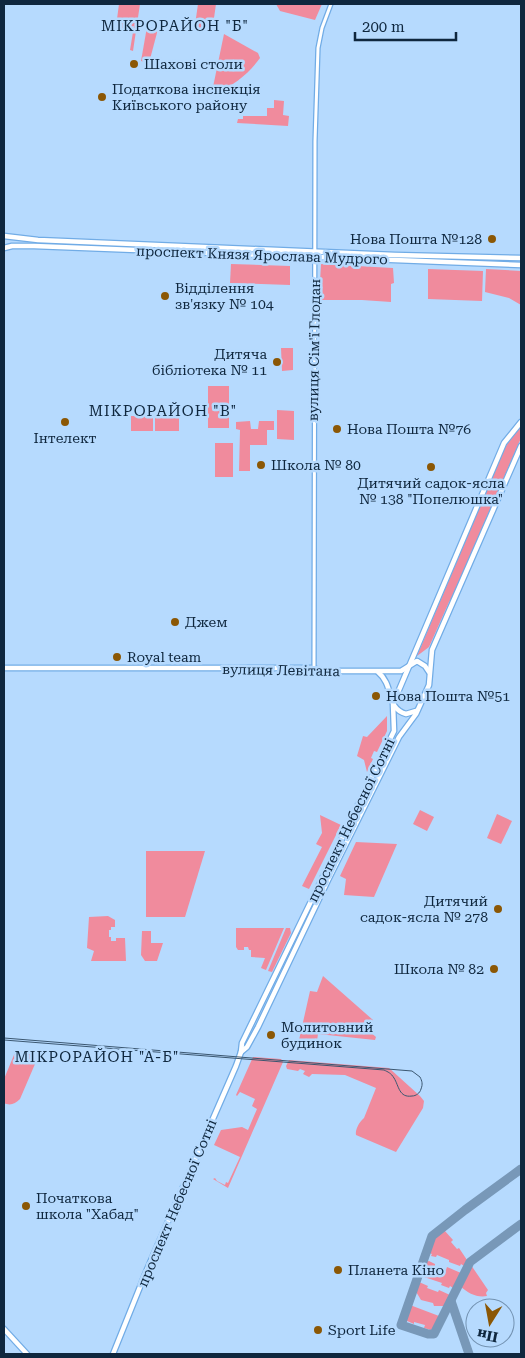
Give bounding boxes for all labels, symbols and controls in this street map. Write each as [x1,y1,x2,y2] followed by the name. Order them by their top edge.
[355,10,456,42] scale bar
[101,17,249,35] district label: МІКРОРАЙОН "Б"
[362,18,405,36] text: 200 m
[144,56,243,72] place label: Шахові столи
[128,58,140,70] marker: Шахові столи
[112,81,261,113] place label: Податкова інспекція Київського району
[96,91,108,103] marker: Податкова інспекція Київського району
[350,231,482,247] place label: Нова Пошта №128
[486,233,498,245] marker: Нова Пошта №128
[136,243,388,267] street label: проспект Князя Ярослава Мудрого
[305,279,323,421] street label: вулиця Сім'ї Глодан
[175,280,274,312] place label: Відділення зв'язку № 104
[159,290,171,302] marker: Відділення зв'язку № 104
[152,346,267,378] place label: Дитяча бібліотека № 11
[271,356,283,368] marker: Дитяча бібліотека № 11
[89,402,237,420] district label: МІКРОРАЙОН "В"
[59,416,71,428] marker: Інтелект
[347,421,471,437] place label: Нова Пошта №76
[331,423,343,435] marker: Нова Пошта №76
[34,430,97,446] place label: Інтелект
[271,457,361,473] place label: Школа № 80
[255,459,267,471] marker: Школа № 80
[425,461,437,473] marker: Дитячий садок-ясла № 138 "Попелюшка"
[357,475,505,507] place label: Дитячий садок-ясла № 138 "Попелюшка"
[185,614,228,630] place label: Джем
[169,616,181,628] marker: Джем
[127,649,202,665] place label: Royal team
[111,651,123,663] marker: Royal team
[222,661,340,679] street label: вулиця Левітана
[386,688,510,704] place label: Нова Пошта №51
[370,690,382,702] marker: Нова Пошта №51
[304,735,398,905] street label: проспект Небесної Сотні
[360,893,488,925] place label: Дитячий садок-ясла № 278
[492,903,504,915] marker: Дитячий садок-ясла № 278
[394,961,484,977] place label: Школа № 82
[488,963,500,975] marker: Школа № 82
[281,1019,373,1051] place label: Молитовний будинок
[265,1029,277,1041] marker: Молитовний будинок
[14,1048,180,1066] district label: МІКРОРАЙОН "А-Б"
[134,1116,220,1289] street label: проспект Небесної Сотні
[36,1190,139,1222] place label: Початкова школа "Хабад"
[20,1200,32,1212] marker: Початкова школа "Хабад"
[348,1262,444,1278] place label: Планета Кіно
[332,1264,344,1276] marker: Планета Кіно
[465,1298,515,1348] north arrow
[328,1322,396,1338] place label: Sport Life
[312,1324,324,1336] marker: Sport Life
[475,1326,499,1346] text: Пн

